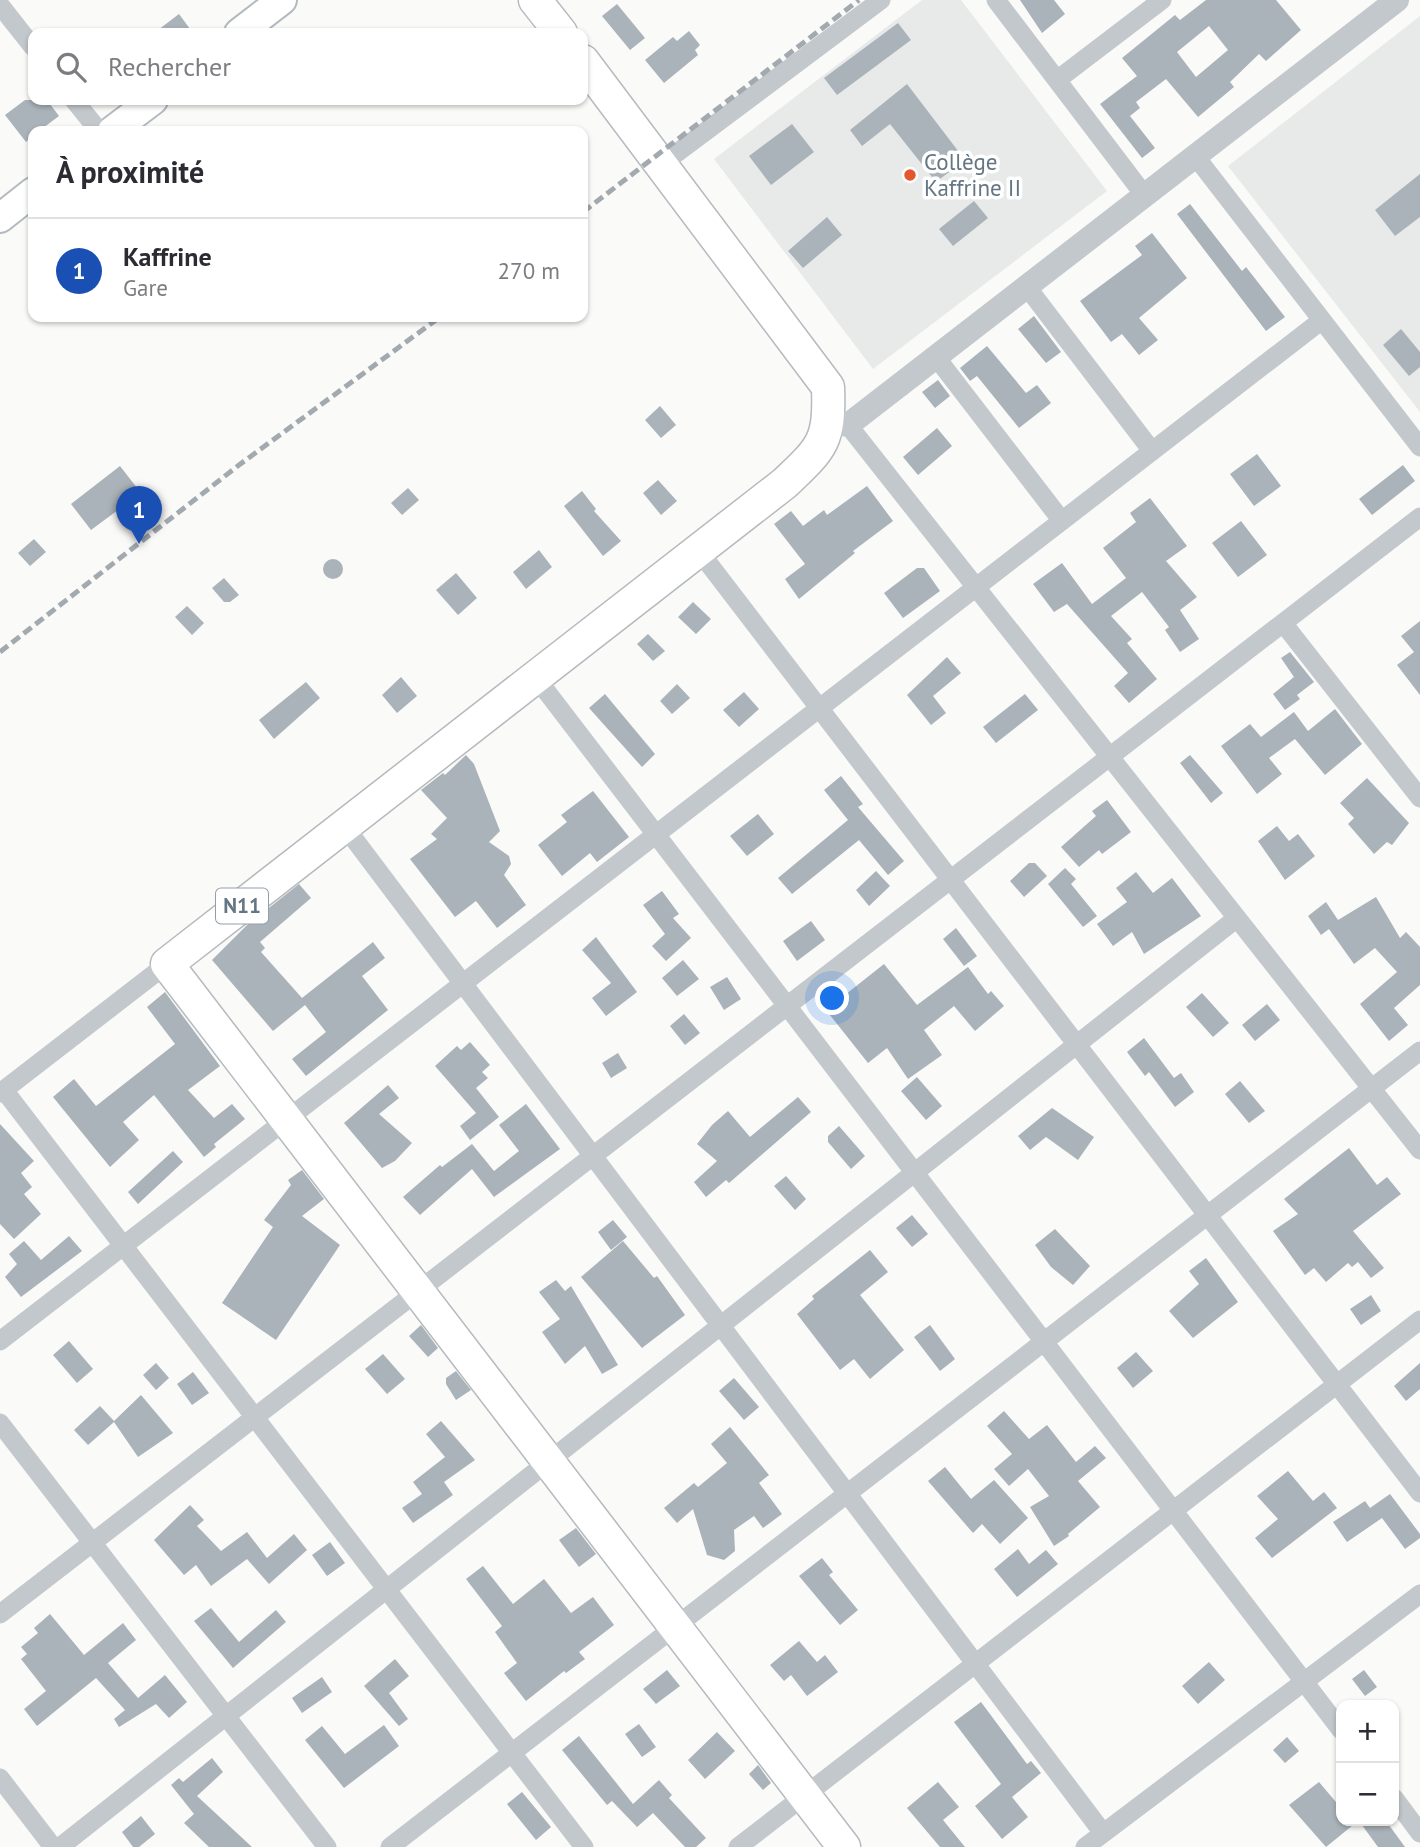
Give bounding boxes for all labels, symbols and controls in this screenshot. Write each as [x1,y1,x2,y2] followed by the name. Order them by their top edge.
[28,28,588,105] search box
[52,48,90,86] icon: search
[108,50,231,83] text: Rechercher
[924,147,1021,202] place label: Collège Kaffrine II
[56,152,204,191] text: À proximité
[902,167,918,183] marker: Collège Kaffrine II
[123,240,212,273] text: Kaffrine
[72,256,86,285] text: 1
[498,256,560,285] text: 270 m
[123,273,168,302] text: Gare
[116,486,162,544] pin: 1
[216,888,268,923] road number: N11
[815,981,849,1015] your location
[1336,1700,1399,1826] map controls
[1336,1700,1399,1763] button: +
[1336,1763,1399,1826] button: −

